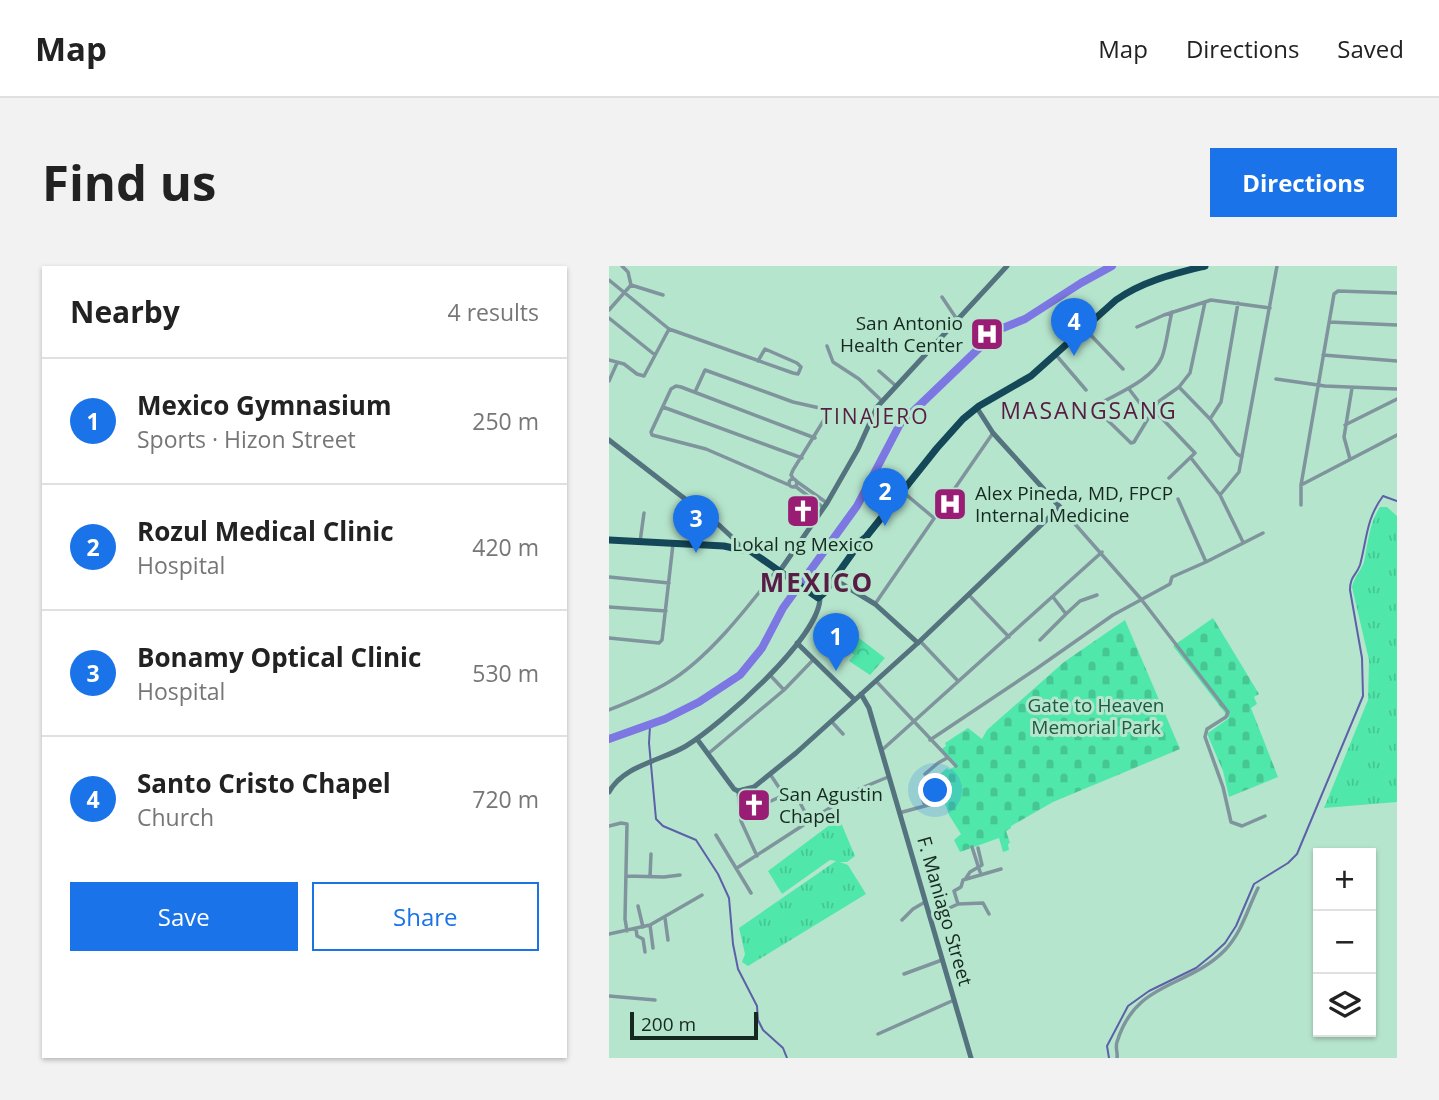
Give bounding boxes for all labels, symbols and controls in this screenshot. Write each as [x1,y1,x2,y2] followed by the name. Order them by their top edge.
[35,26,107,71] text: Map
[1098,32,1148,65] text: Map
[1186,32,1299,65] text: Directions
[1337,32,1404,65] text: Saved
[1210,148,1397,217] button: Directions
[42,149,216,215] text: Find us
[70,291,180,332] text: Nearby
[448,296,539,328] text: 4 results
[1051,298,1097,356] pin: 4
[840,310,963,358] place label: San Antonio Health Center
[968,315,1006,353] hospital icon: San Antonio Health Center
[137,387,391,423] text: Mexico Gymnasium
[1000,394,1178,426] district label: MASANGSANG
[820,402,930,430] district label: TINAJERO
[86,405,100,437] text: 1
[472,405,539,437] text: 250 m
[137,423,356,455] text: Sports · Hizon Street
[862,468,908,526] pin: 2
[975,480,1173,528] place label: Alex Pineda, MD, FPCP Internal Medicine
[931,485,969,523] hospital icon: Alex Pineda, MD, FPCP Internal Medicine
[784,492,822,530] church icon: Lokal ng Mexico
[673,495,719,553] pin: 3
[137,513,394,549] text: Rozul Medical Clinic
[86,531,100,563] text: 2
[472,531,539,563] text: 420 m
[732,531,874,557] place label: Lokal ng Mexico
[137,549,225,581] text: Hospital
[760,564,874,600] district label: MEXICO
[813,613,859,671] pin: 1
[137,639,421,675] text: Bonamy Optical Clinic
[86,657,100,689] text: 3
[472,657,539,689] text: 530 m
[137,675,225,707] text: Hospital
[1028,692,1164,740] park label: Gate to Heaven Memorial Park
[137,765,391,801] text: Santo Cristo Chapel
[918,773,952,807] your location
[779,781,883,829] place label: San Agustin Chapel
[86,783,100,815] text: 4
[472,783,539,815] text: 720 m
[735,786,773,824] church icon: San Agustin Chapel
[137,801,214,833] text: Church
[911,833,979,989] street label: F. Maniago Street
[1313,848,1376,1037] map controls
[1313,848,1376,911] button: +
[70,882,298,951] button: Save
[312,882,539,951] button: Share
[1313,911,1376,974] button: −
[1313,974,1376,1037] button: layers
[630,1009,758,1041] scale bar
[641,1011,696,1037] text: 200 m

